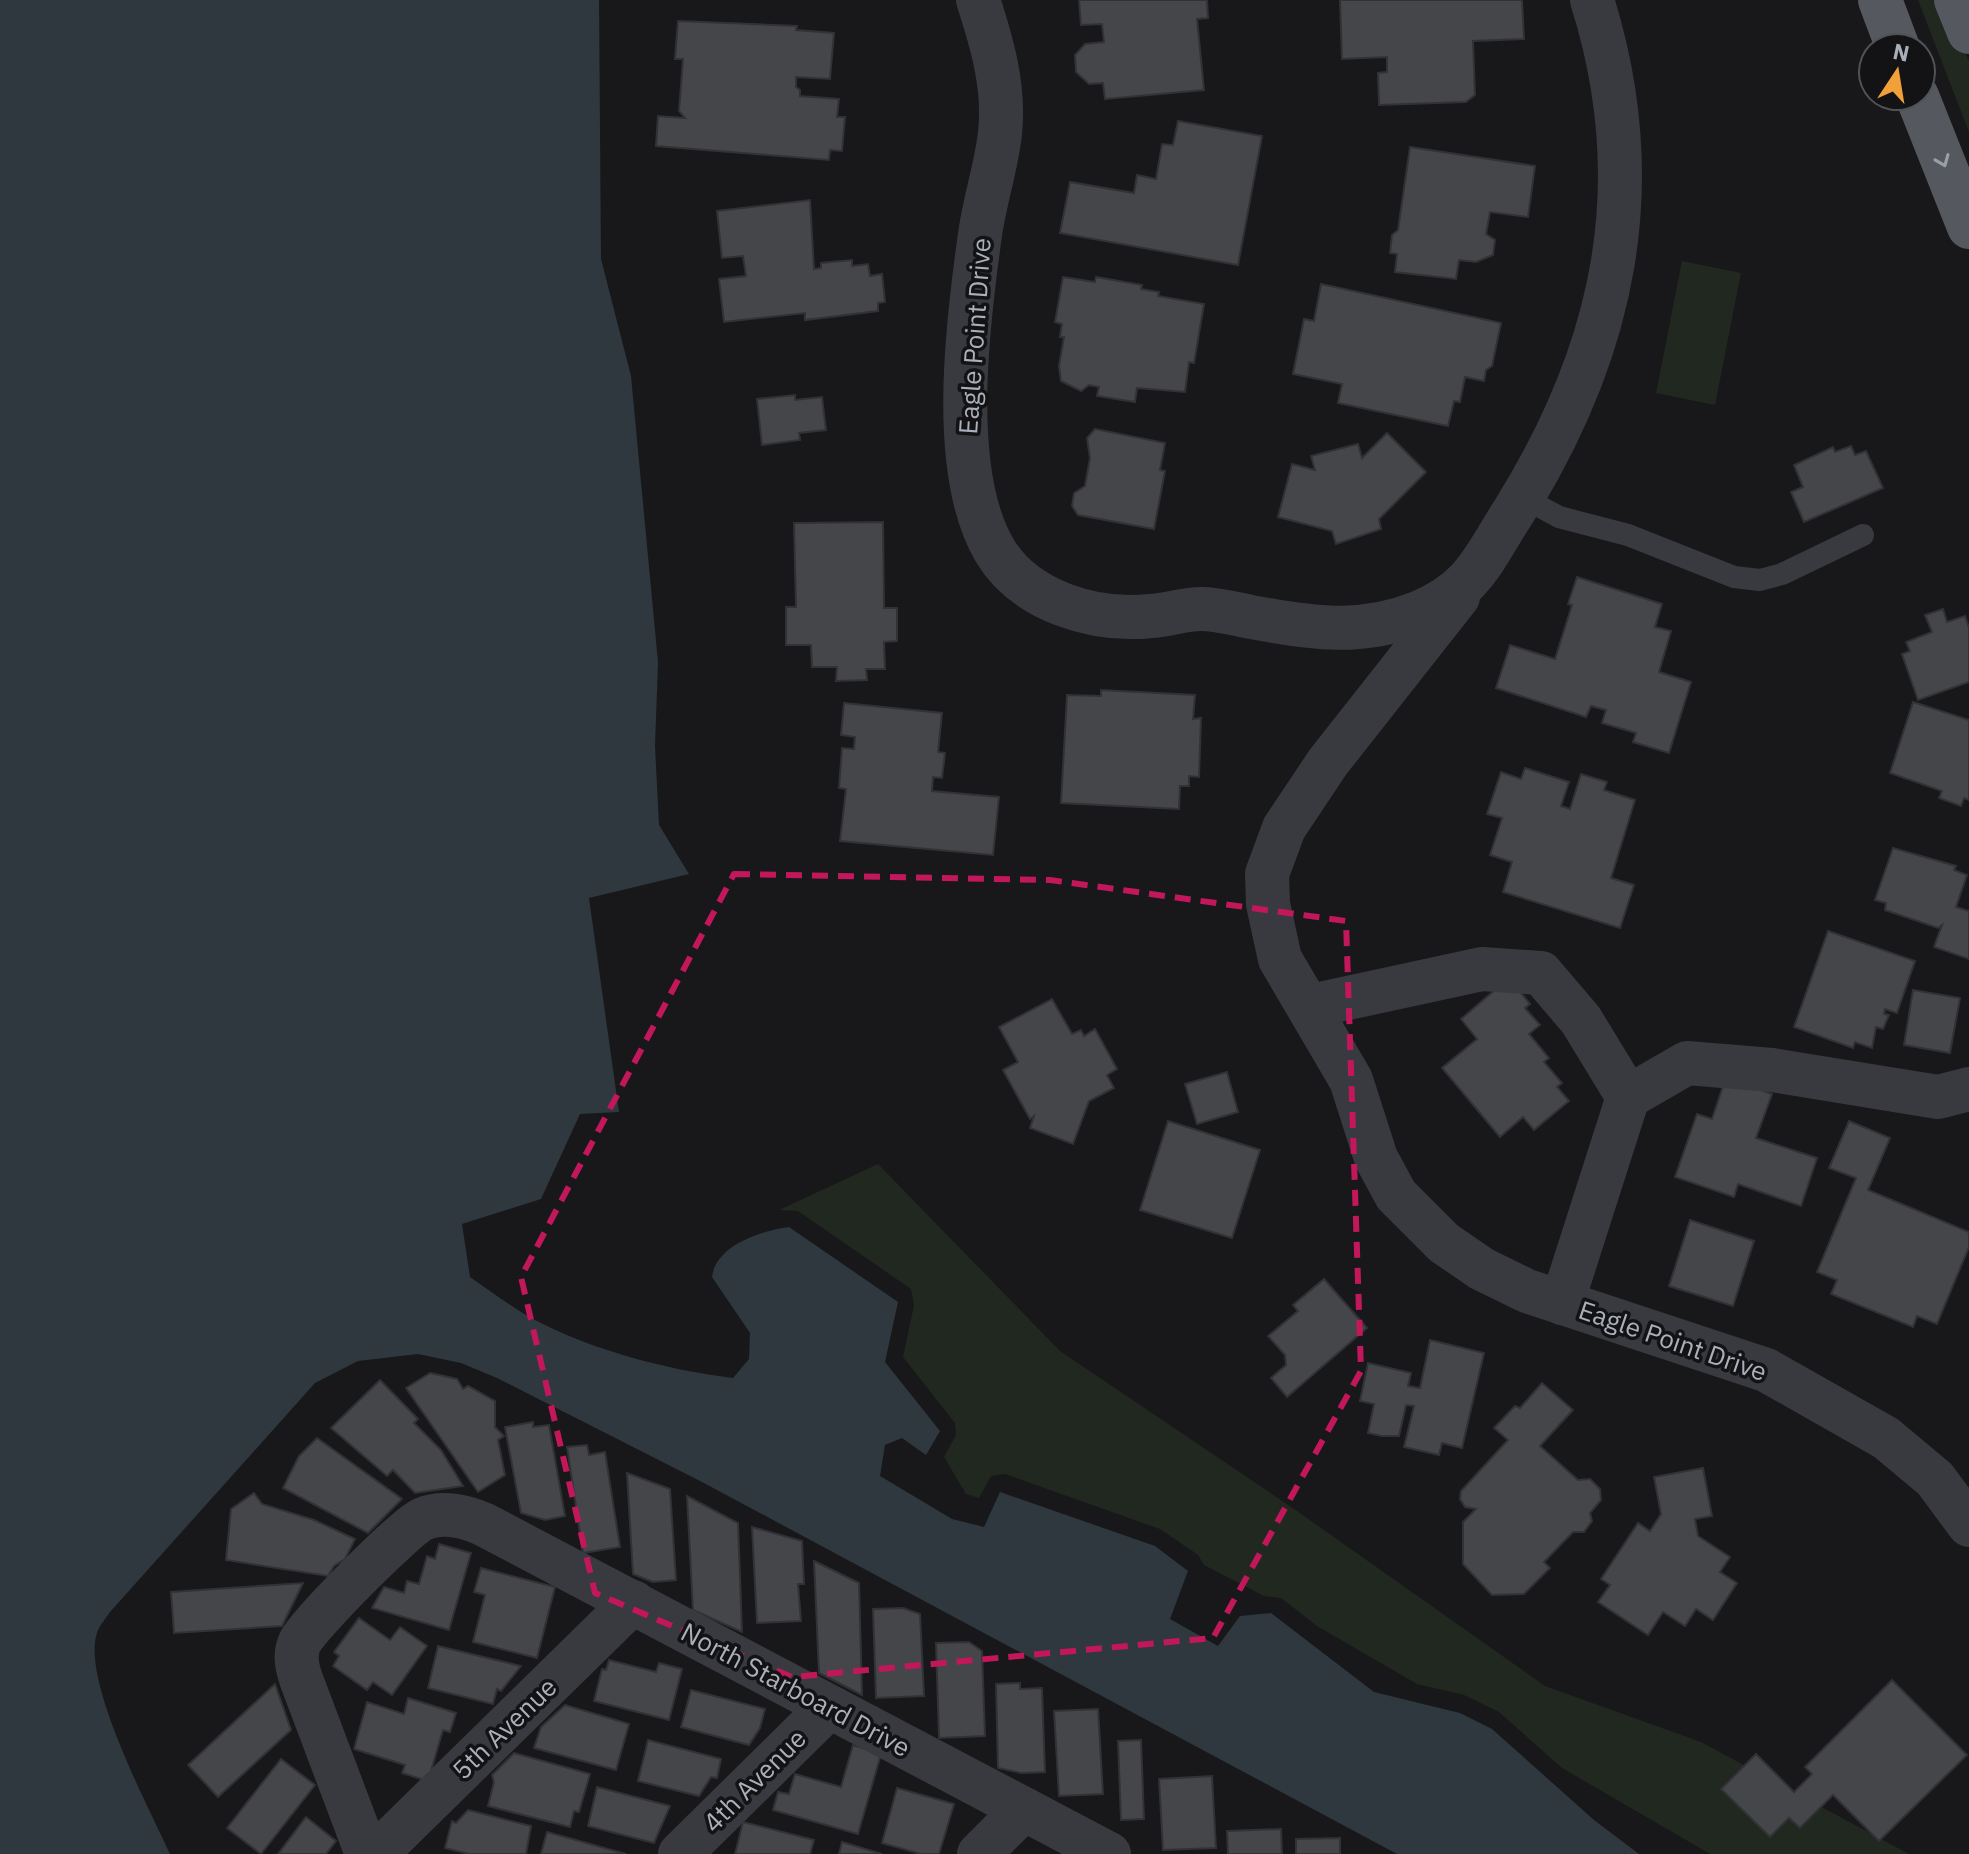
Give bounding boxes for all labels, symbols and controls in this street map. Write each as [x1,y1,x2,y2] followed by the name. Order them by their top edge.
[1857,32,1937,112] north arrow
[1890,36,1912,68] text: N
[1933,153,1950,167] one-way arrow
[950,237,998,435] street label: Eagle Point Drive
[1574,1292,1772,1388] street label: Eagle Point Drive
[676,1614,916,1764] street label: North Starboard Drive
[445,1670,563,1786] street label: 5th Avenue
[695,1721,813,1839] street label: 4th Avenue

